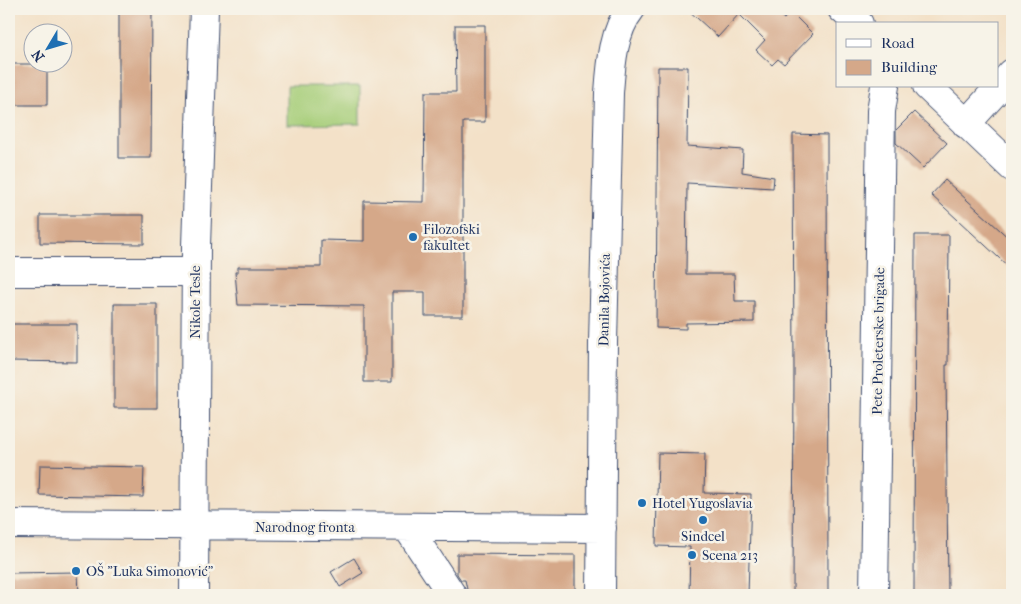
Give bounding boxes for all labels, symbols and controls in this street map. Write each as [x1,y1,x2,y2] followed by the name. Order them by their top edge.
[22,22,72,72] north arrow
[836,22,998,88] legend
[881,34,915,52] text: Road
[28,46,48,65] text: N
[881,58,938,76] text: Building
[423,221,480,254] place label: Filozofski fakultet
[407,231,419,243] marker: Filozofski fakultet
[595,253,614,347] street label: Danila Bojovića
[187,265,204,339] street label: Nikole Tesle
[869,267,888,415] street label: Pete Proleterske brigade
[652,495,753,512] place label: Hotel Yugoslavia
[636,497,648,509] marker: Hotel Yugoslavia
[697,514,709,526] marker: Sindcel
[255,519,356,536] street label: Narodnog fronta
[681,528,725,545] place label: Sindcel
[702,547,758,564] place label: Scena 213
[686,549,698,561] marker: Scena 213
[86,562,214,580] place label: OŠ "Luka Simonović"
[70,565,82,577] marker: OŠ "Luka Simonović"

